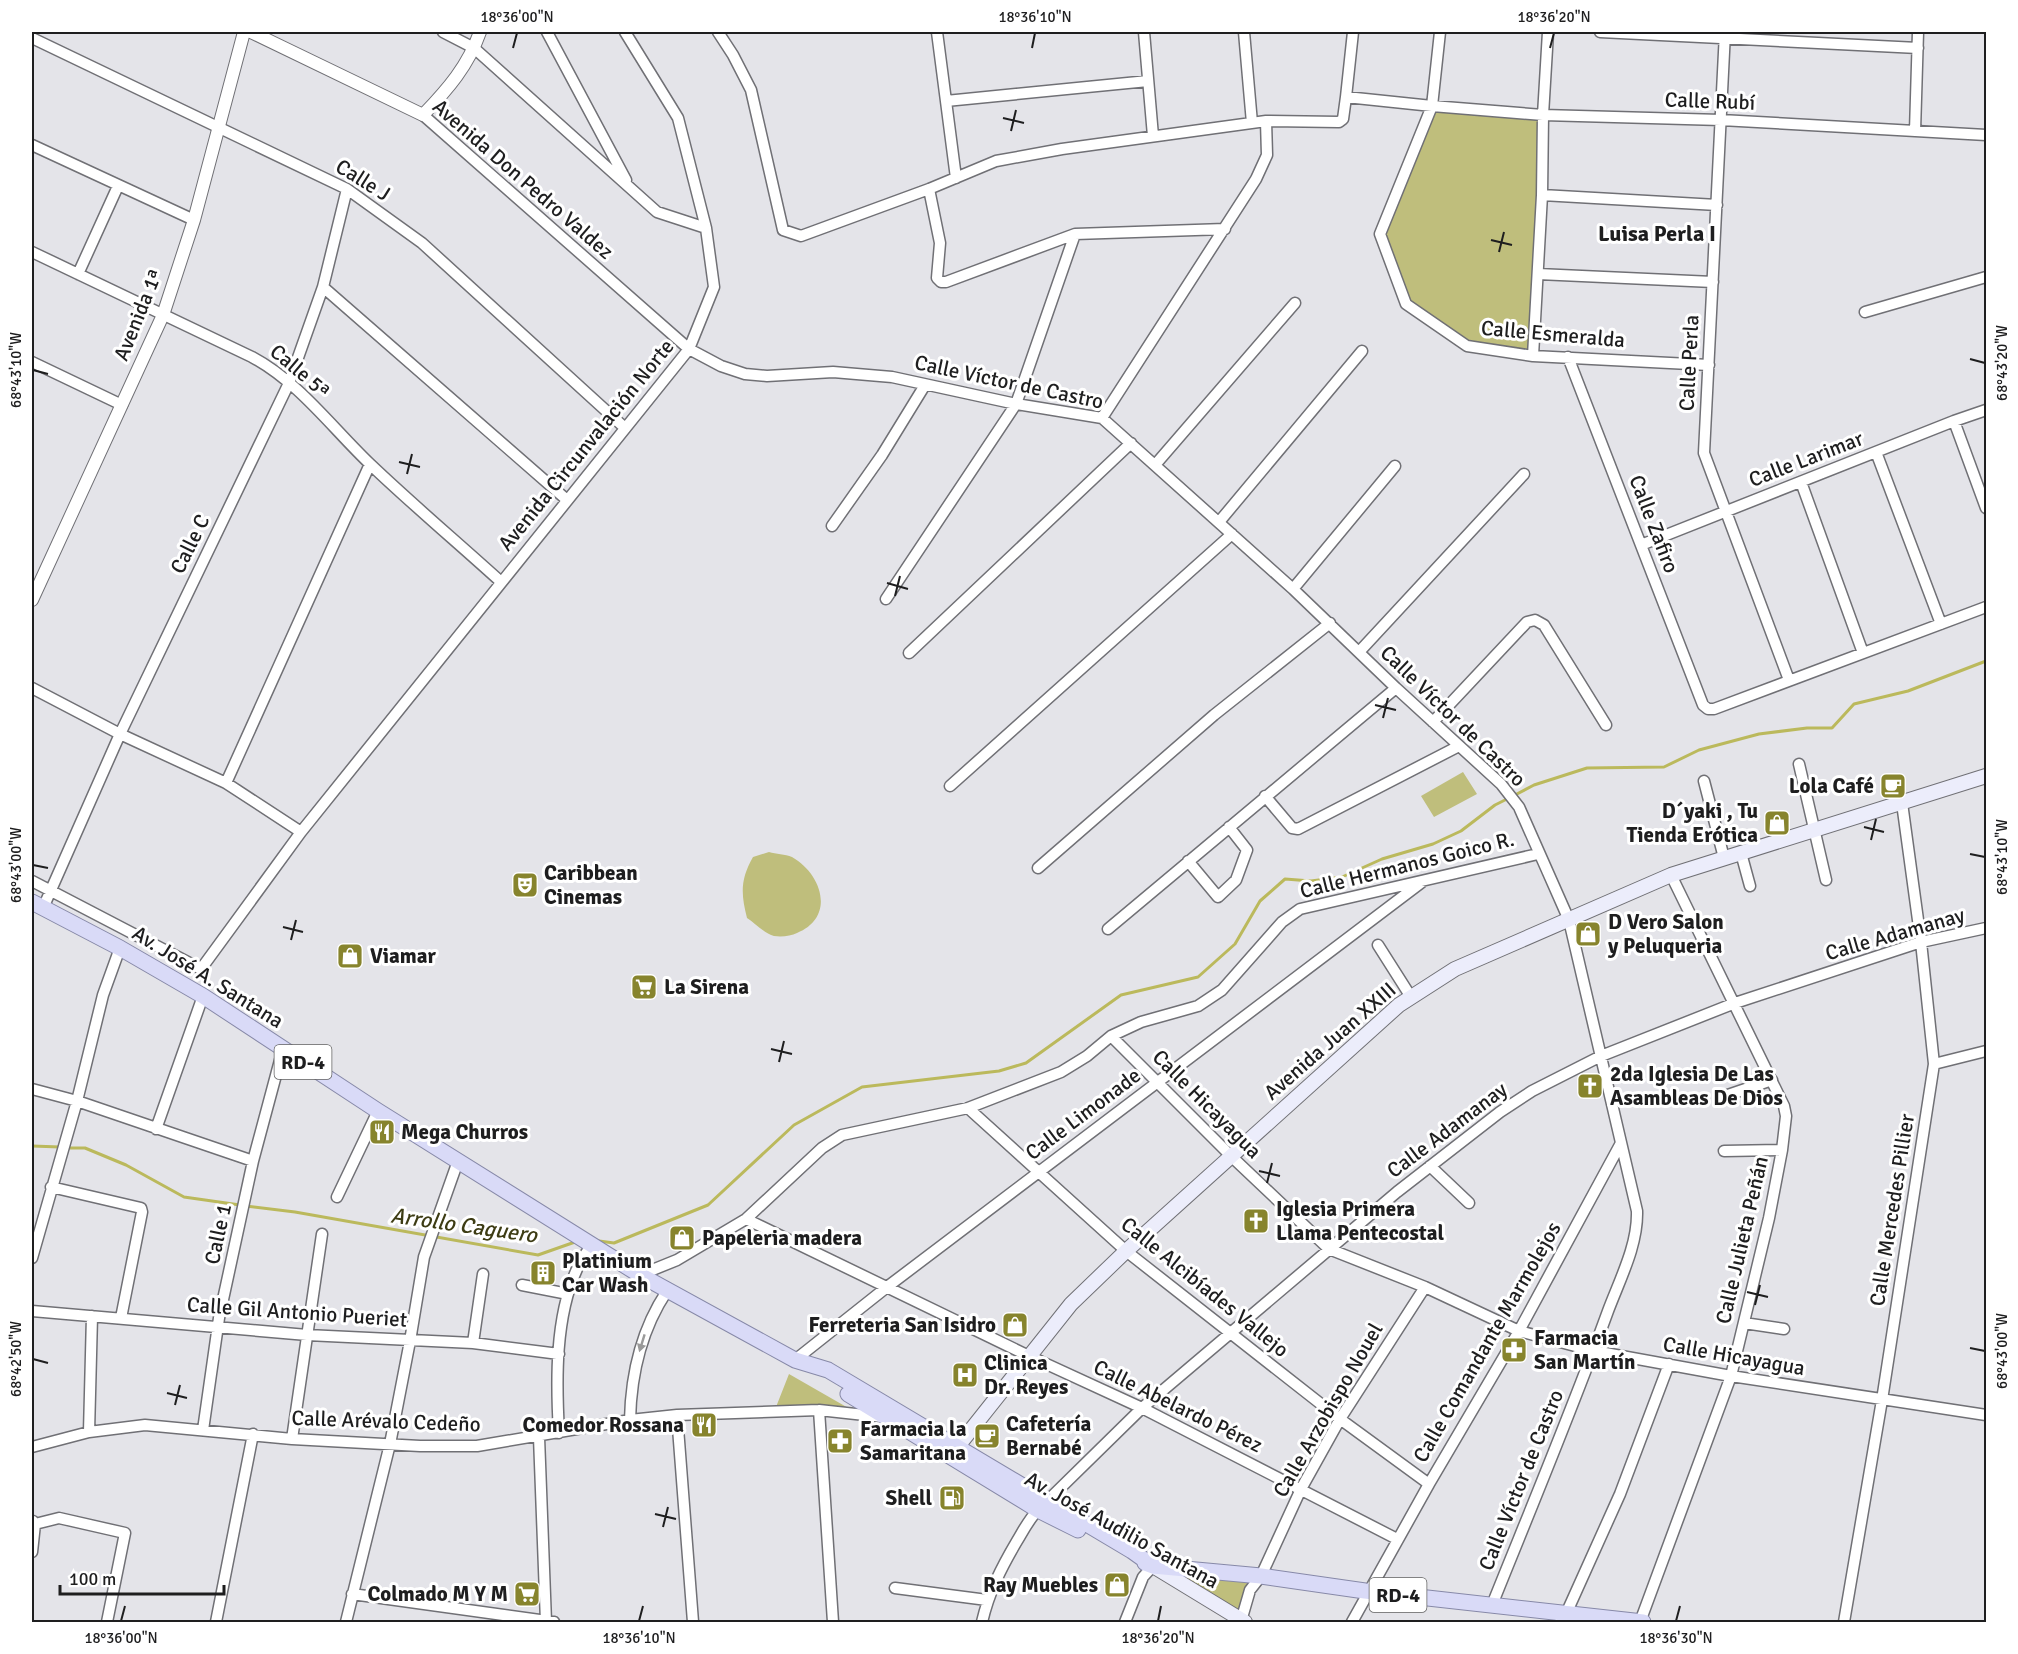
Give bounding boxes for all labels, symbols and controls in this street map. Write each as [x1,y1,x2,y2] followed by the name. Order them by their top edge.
[480,8,554,26] text: 18°36'00"N
[998,8,1072,26] text: 18°36'10"N
[1517,8,1591,26] text: 18°36'20"N
[1664,86,1756,116] street label: Calle Rubí
[427,93,619,265] street label: Avenida Don Pedro Valdez
[331,153,395,207] street label: Calle J
[1598,220,1716,247] district label: Luisa Perla I
[108,266,168,364] street label: Avenida 1ª
[1673,314,1705,412] street label: Calle Perla
[1480,315,1626,353] street label: Calle Esmeralda
[1993,325,2011,401] text: 68°43'20"W
[7,332,25,408] text: 68°43'10"W
[493,334,679,556] street label: Avenida Circunvalación Norte
[265,338,335,404] street label: Calle 5ª
[912,349,1106,415] street label: Calle Víctor de Castro
[1745,425,1867,493] street label: Calle Larimar
[1623,471,1685,577] street label: Calle Zafiro
[165,510,215,578] street label: Calle C
[1375,640,1531,792] street label: Calle Víctor de Castro
[1878,771,1908,801] cafe icon: Lola Café
[1789,773,1874,799] place label: Lola Café
[1627,798,1758,848] place label: D´yaki , Tu Tienda Erótica
[1762,808,1792,838] shop icon: D´yaki , Tu Tienda Erótica
[1993,819,2011,895] text: 68°43'10"W
[1297,826,1517,904] street label: Calle Hermanos Goico R.
[7,827,25,903] text: 68°43'00"W
[544,860,638,910] place label: Caribbean Cinemas
[510,870,540,900] theatre icon: Caribbean Cinemas
[1822,902,1968,966] street label: Calle Adamanay
[1607,909,1724,959] place label: D Vero Salon y Peluqueria
[1573,919,1603,949] shop icon: D Vero Salon y Peluqueria
[128,920,288,1034] street label: Av. José A. Santana
[335,941,365,971] shop icon: Viamar
[370,943,437,969] place label: Viamar
[629,972,659,1002] supermarket icon: La Sirena
[664,974,749,1000] place label: La Sirena
[1259,977,1401,1105] street label: Avenida Juan XXIII
[1147,1044,1267,1164] street label: Calle Hicayagua
[274,1045,332,1079] road number: RD-4
[1610,1061,1783,1111] place label: 2da Iglesia De Las Asambleas De Dios
[1020,1062,1146,1166] street label: Calle Limonade
[1575,1071,1605,1101] church icon: 2da Iglesia De Las Asambleas De Dios
[1382,1076,1512,1184] street label: Calle Adamanay
[1864,1112,1920,1308] street label: Calle Mercedes Pillier
[367,1117,397,1147] restaurant icon: Mega Churros
[401,1119,528,1145] place label: Mega Churros
[1710,1154,1774,1326] street label: Calle Julieta Peñán
[1276,1196,1444,1246] place label: Iglesia Primera Llama Pentecostal
[199,1201,237,1267] street label: Calle 1
[389,1201,540,1249] water label: Arrollo Caguero
[1241,1206,1271,1236] church icon: Iglesia Primera Llama Pentecostal
[1116,1211,1294,1363] street label: Calle Alcibíades Vallejo
[1407,1217,1567,1467] street label: Calle Comandante Marmolejos
[667,1223,697,1253] shop icon: Papeleria madera
[702,1225,862,1251] place label: Papeleria madera
[562,1248,652,1298] place label: Platinium Car Wash
[528,1258,558,1288] building icon: Platinium Car Wash
[186,1291,408,1333] street label: Calle Gil Antonio Pueriet
[1000,1310,1030,1340] shop icon: Ferreteria San Isidro
[809,1312,996,1338] place label: Ferreteria San Isidro
[1993,1313,2011,1389] text: 68°43'00"W
[1268,1318,1388,1502] street label: Calle Arzobispo Nouel
[7,1321,25,1397] text: 68°42'50"W
[1534,1325,1636,1375] place label: Farmacia San Martín
[1661,1331,1807,1381] street label: Calle Hicayagua
[637,1335,646,1353] one-way arrow
[1499,1335,1529,1365] pharmacy icon: Farmacia San Martín
[984,1350,1068,1400] place label: Clinica Dr. Reyes
[1089,1354,1267,1458] street label: Calle Abelardo Pérez
[950,1360,980,1390] hospital icon: Clinica Dr. Reyes
[1473,1386,1569,1574] street label: Calle Víctor de Castro
[291,1405,481,1437] street label: Calle Arévalo Cedeño
[689,1410,719,1440] restaurant icon: Comedor Rossana
[1006,1411,1092,1461] place label: Cafetería Bernabé
[523,1412,684,1438] place label: Comedor Rossana
[860,1416,967,1466] place label: Farmacia la Samaritana
[972,1421,1002,1451] cafe icon: Cafetería Bernabé
[825,1426,855,1456] pharmacy icon: Farmacia la Samaritana
[1020,1466,1224,1594] street label: Av. José Audilio Santana
[937,1483,967,1513] fuel station icon: Shell
[886,1485,932,1511] place label: Shell
[60,1558,224,1596] scale bar
[69,1568,116,1590] text: 100 m
[1102,1570,1132,1600] shop icon: Ray Muebles
[983,1572,1098,1598] place label: Ray Muebles
[1370,1578,1426,1612] road number: RD-4
[512,1579,542,1609] supermarket icon: Colmado M Y M
[368,1581,508,1607] place label: Colmado M Y M
[84,1629,158,1647] text: 18°36'00"N
[602,1629,676,1647] text: 18°36'10"N
[1121,1629,1195,1647] text: 18°36'20"N
[1639,1629,1713,1647] text: 18°36'30"N

